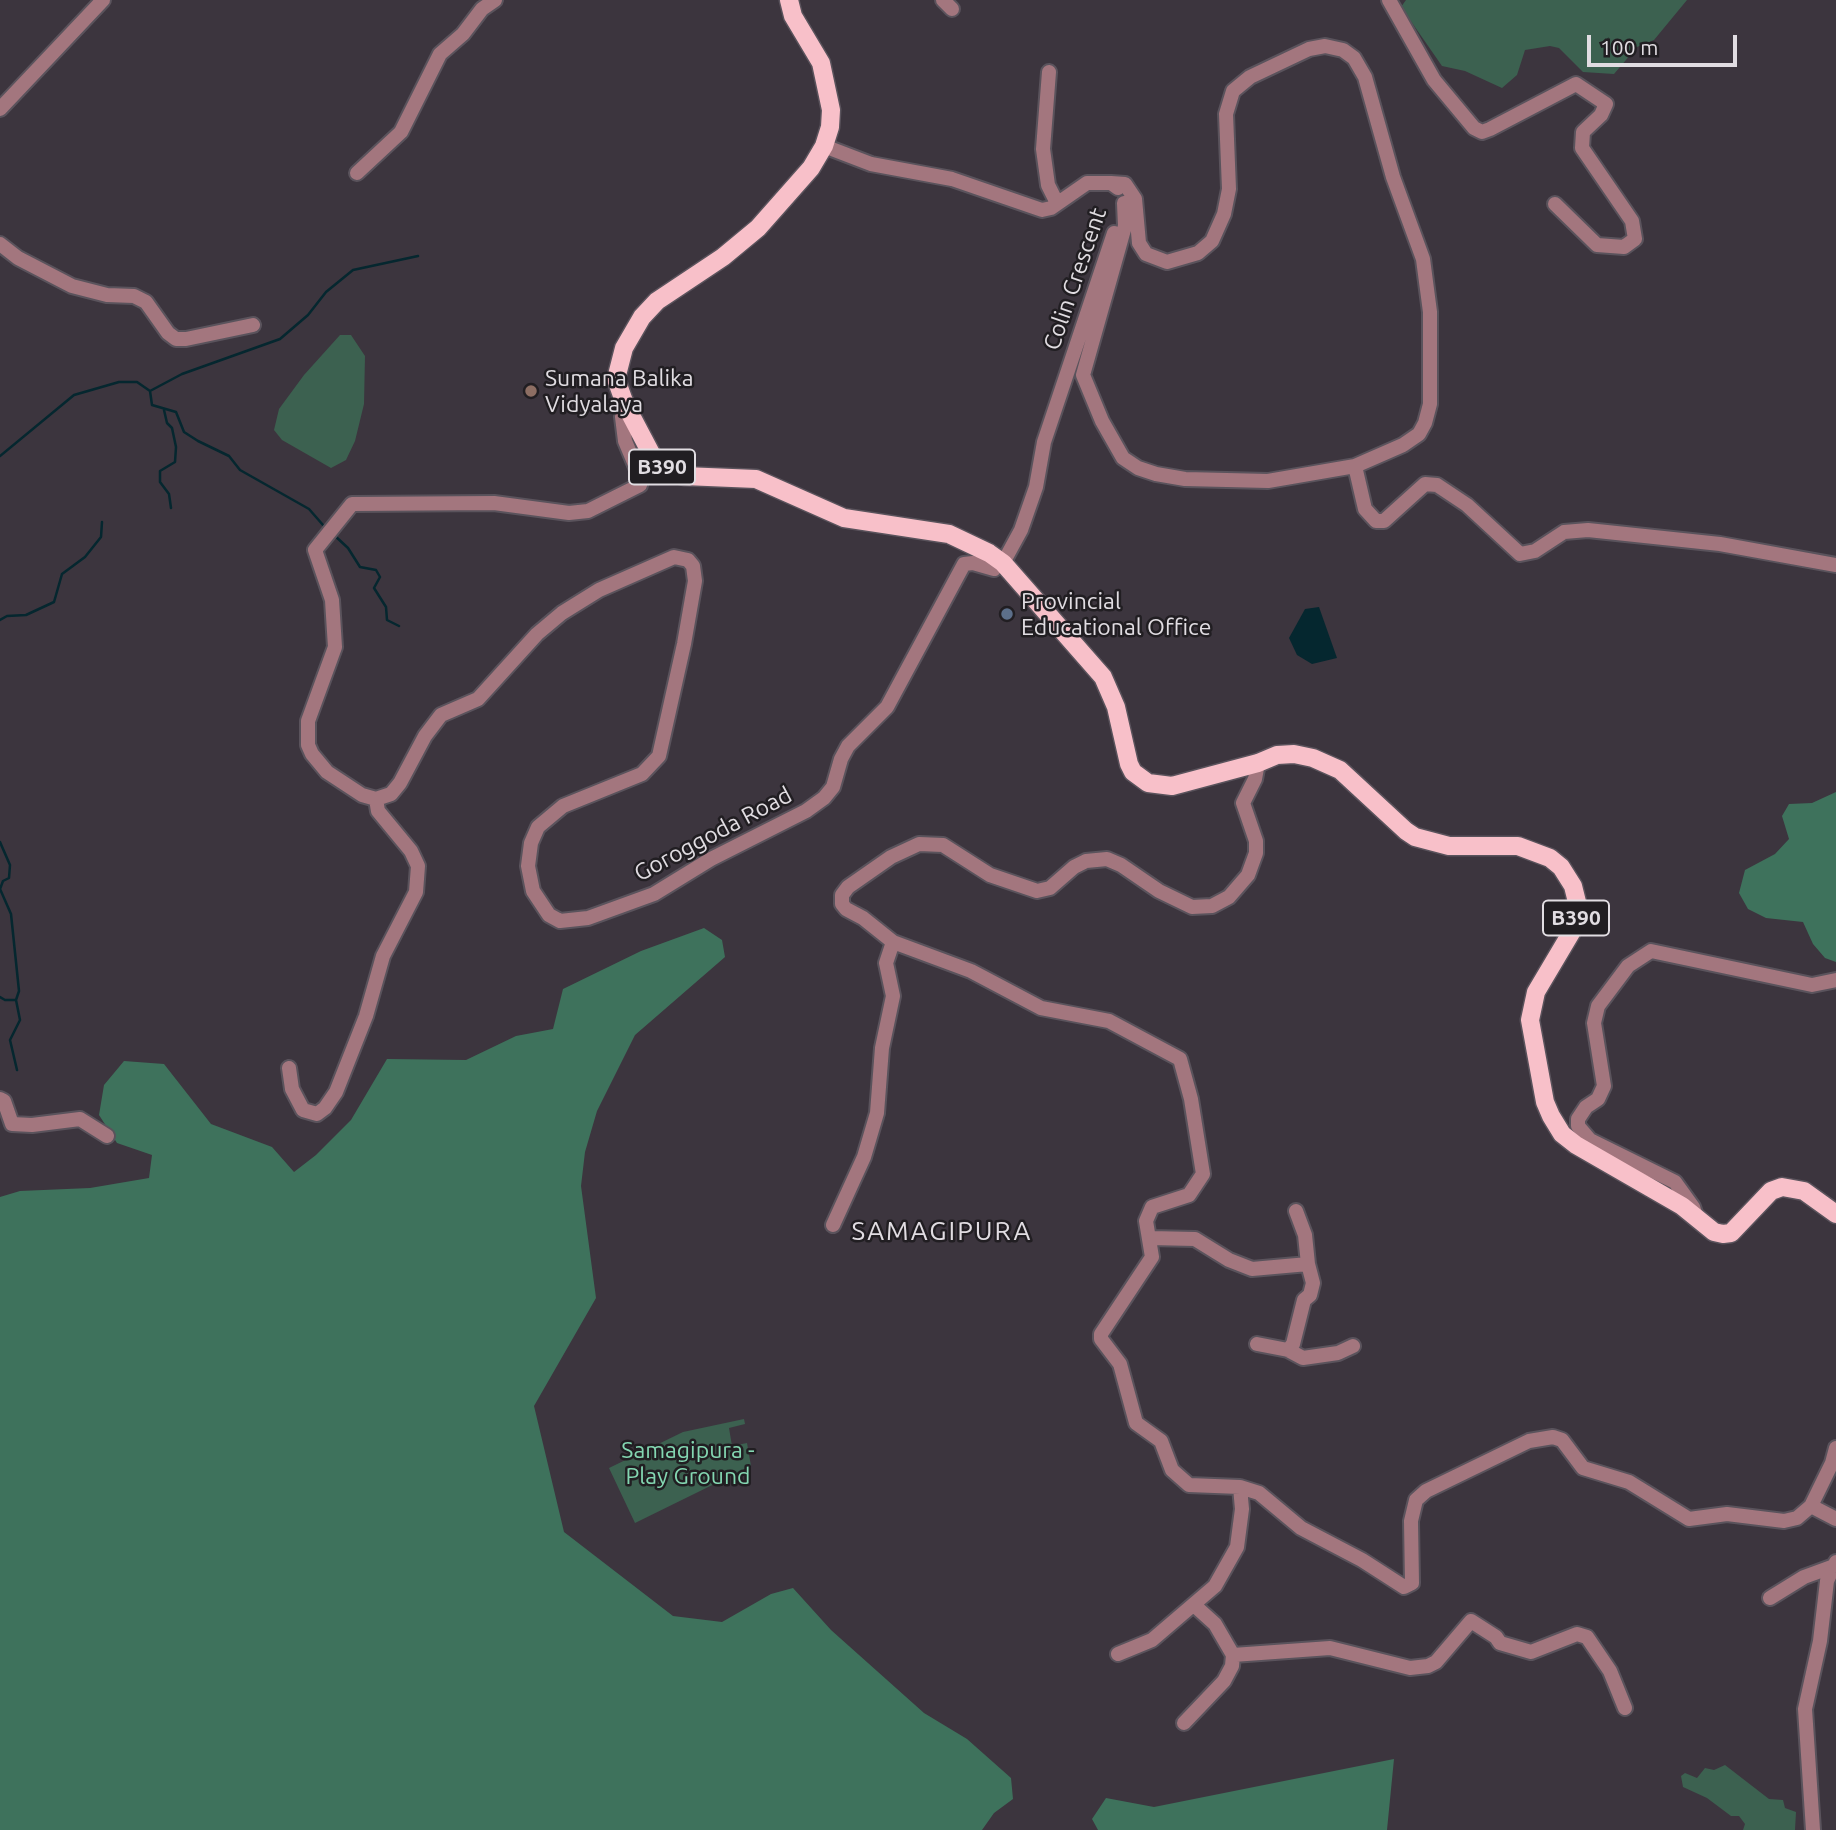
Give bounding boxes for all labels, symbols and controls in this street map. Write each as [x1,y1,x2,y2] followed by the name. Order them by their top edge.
[1591,21,1742,65] scale bar
[1600,35,1658,59] text: 100 m
[1038,204,1112,354] street label: Colin Crescent
[545,364,694,418] place label: Sumana Balika Vidyalaya
[523,383,539,399] marker: Sumana Balika Vidyalaya
[629,449,695,484] road number: B390
[1021,587,1211,641] place label: Provincial Educational Office
[999,606,1015,622] marker: Provincial Educational Office
[630,781,796,887] street label: Goroggoda Road
[1543,900,1609,936] road number: B390
[853,1215,1031,1247] district label: SAMAGIPURA
[621,1436,755,1490] park label: Samagipura - Play Ground

